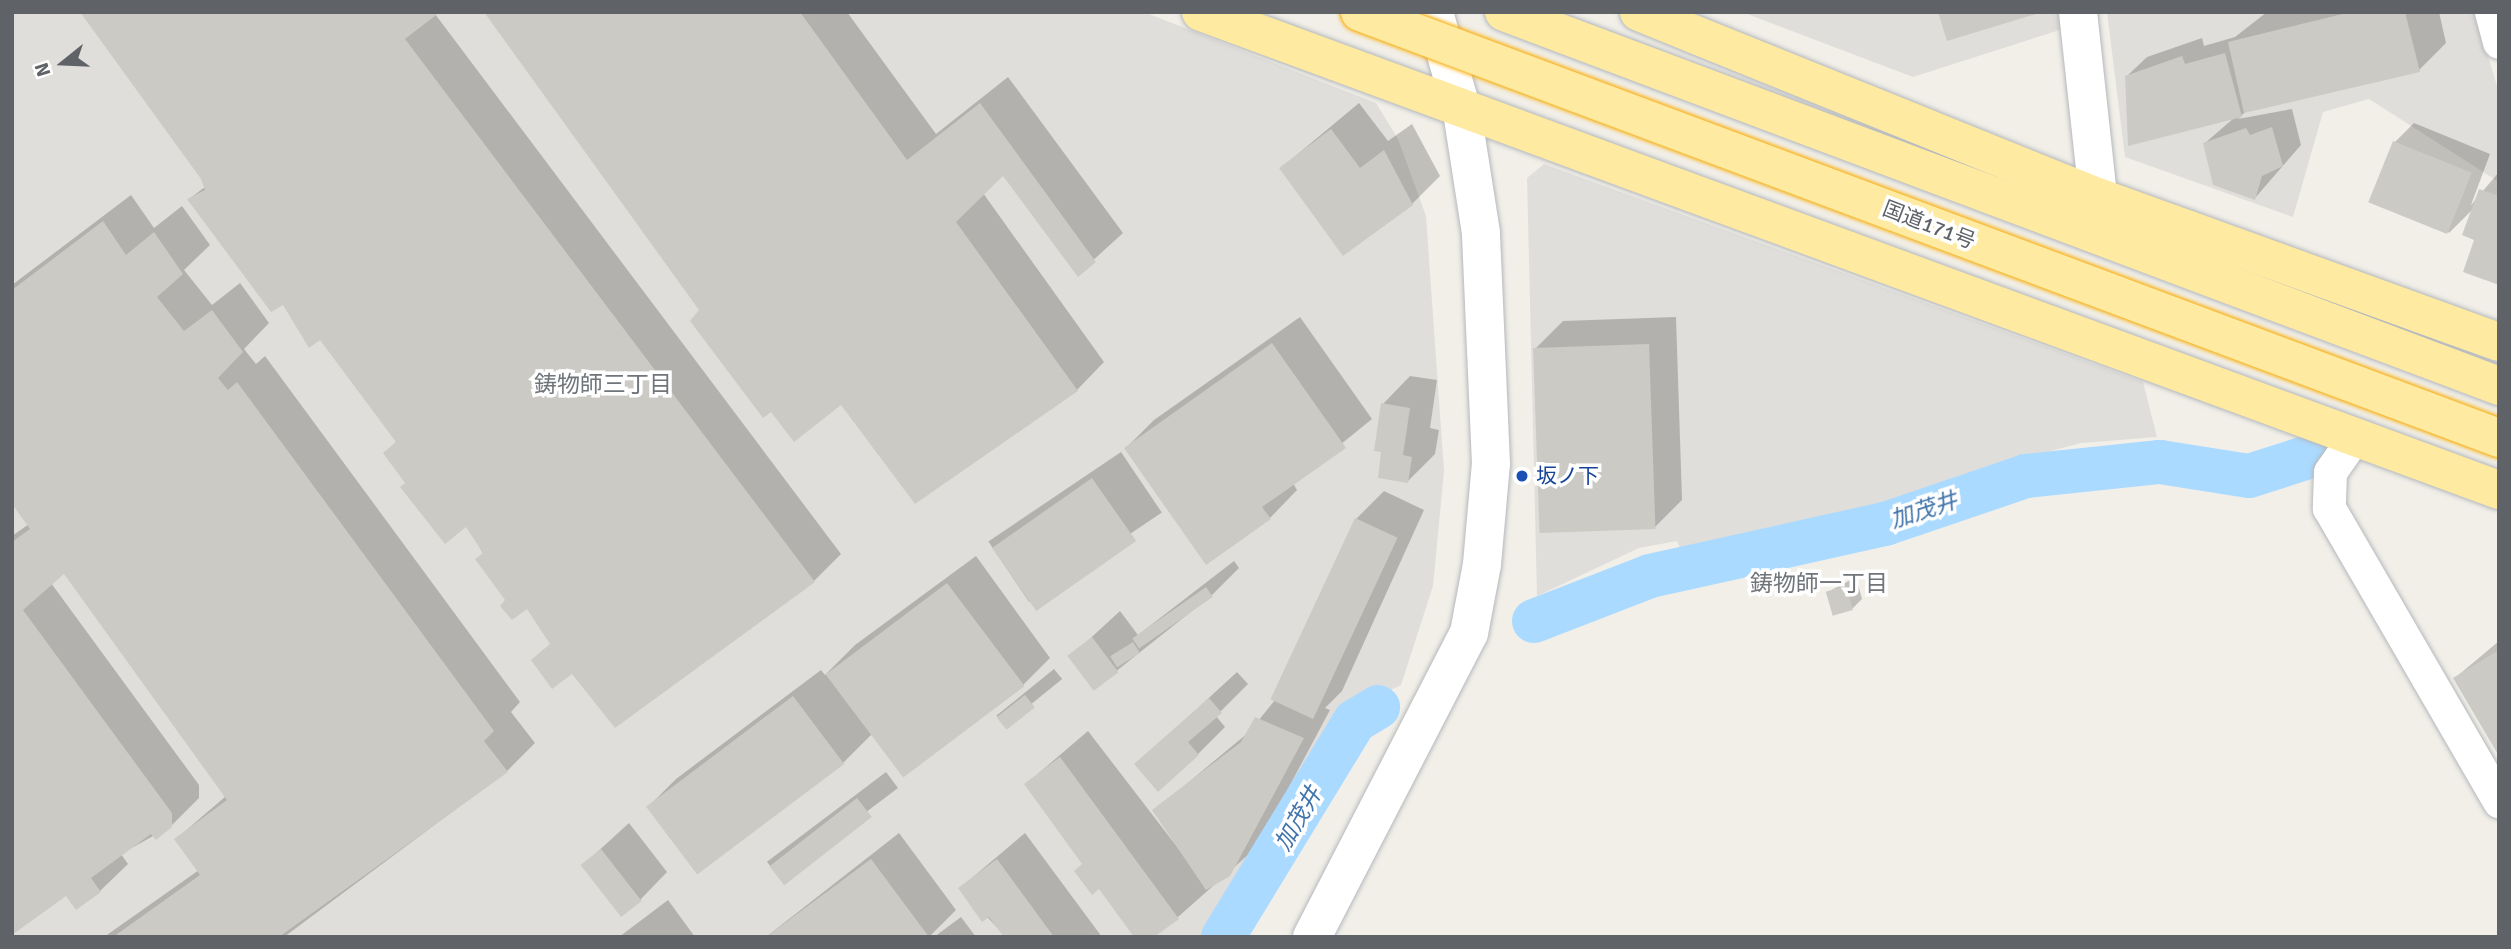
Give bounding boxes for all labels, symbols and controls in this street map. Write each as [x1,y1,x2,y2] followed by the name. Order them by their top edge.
[28,28,98,98] north arrow
[30,59,56,79] text: N
[1879,196,1979,254] street label: 国道171号
[534,371,672,399] district label: 鋳物師三丁目
[1536,463,1599,489] place label: 坂ノ下
[1514,468,1530,484] marker: 坂ノ下
[1887,487,1961,535] water label: 加茂井
[1750,570,1888,598] district label: 鋳物師一丁目
[1270,782,1328,856] water label: 加茂井

